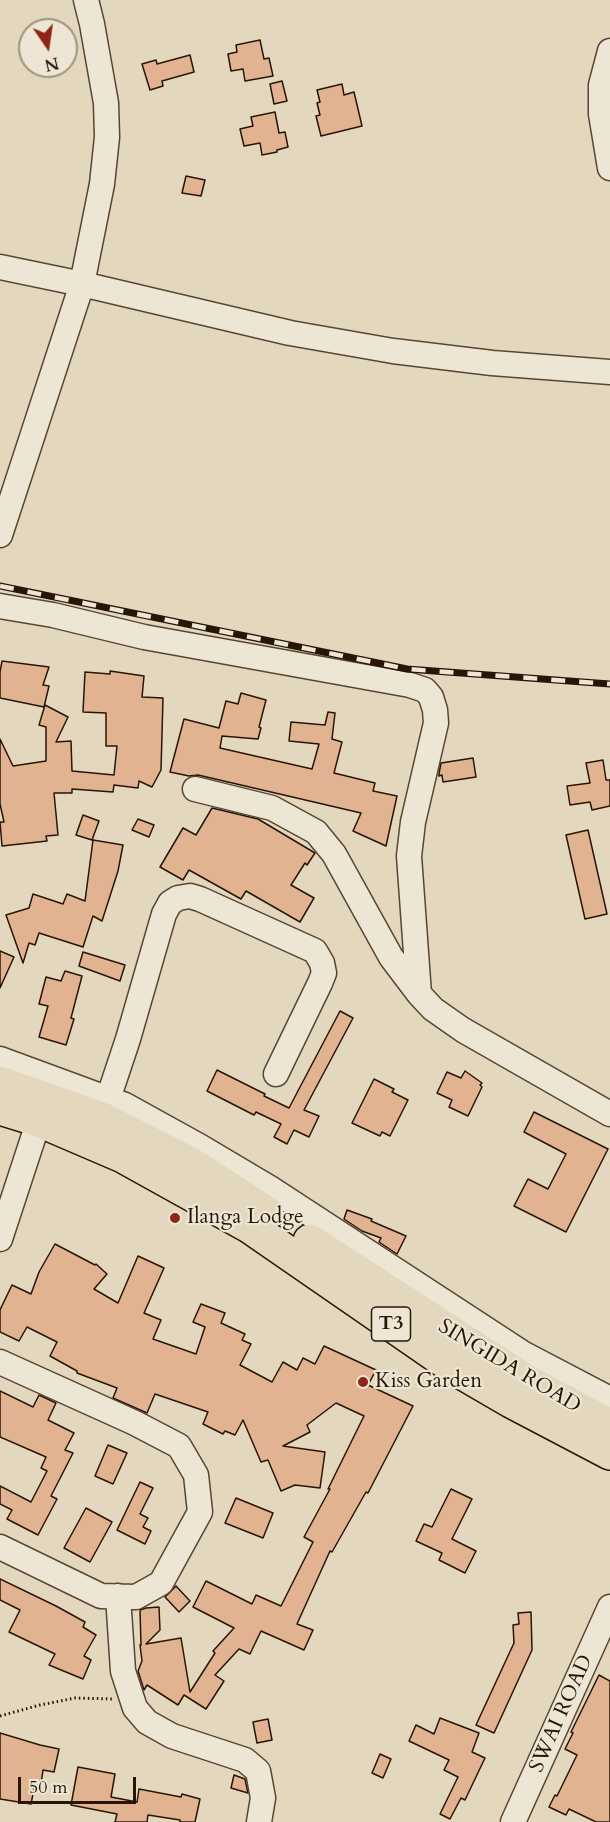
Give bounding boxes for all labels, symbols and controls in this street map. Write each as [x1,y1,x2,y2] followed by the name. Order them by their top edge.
[18,18,78,78] north arrow
[42,51,61,76] text: N
[187,1205,304,1231] place label: Ilanga Lodge
[168,1211,182,1225] marker: Ilanga Lodge
[372,1307,410,1341] road number: T3
[433,1315,585,1419] street label: SINGIDA ROAD
[375,1369,482,1395] place label: Kiss Garden
[356,1375,370,1389] marker: Kiss Garden
[525,1651,599,1777] street label: SWAI ROAD
[21,1765,140,1803] scale bar
[29,1775,68,1800] text: 50 m

